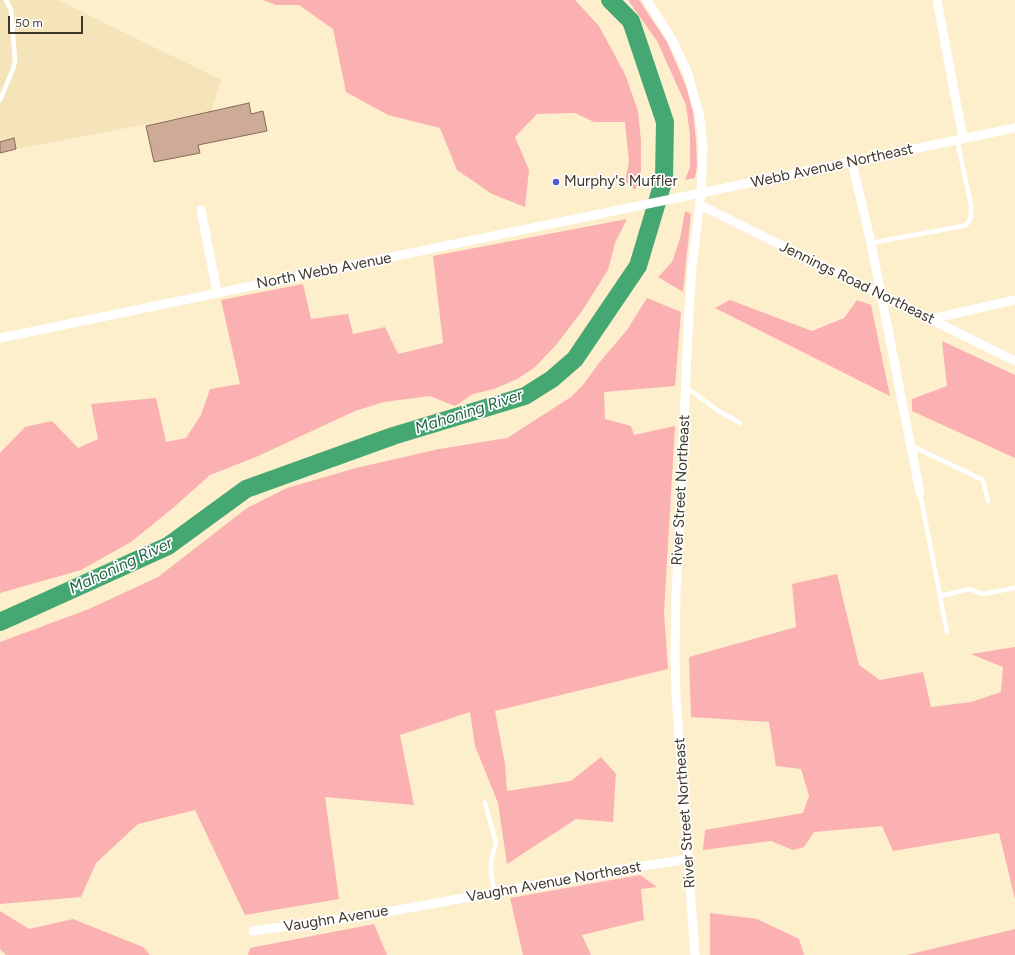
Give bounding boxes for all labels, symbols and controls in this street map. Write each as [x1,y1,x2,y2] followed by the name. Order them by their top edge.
[10,8,85,34] scale bar
[15,16,43,30] text: 50 m
[749,140,915,192] street label: Webb Avenue Northeast
[564,173,678,191] place label: Murphy's Muffler
[551,177,561,187] marker: Murphy's Muffler
[777,238,937,328] street label: Jennings Road Northeast
[255,249,393,293] street label: North Webb Avenue
[413,386,525,438] water label: Mahoning River
[668,414,694,566] street label: River Street Northeast
[66,534,176,598] water label: Mahoning River
[671,737,699,889] street label: River Street Northeast
[465,858,643,906] street label: Vaughn Avenue Northeast
[282,902,390,936] street label: Vaughn Avenue

